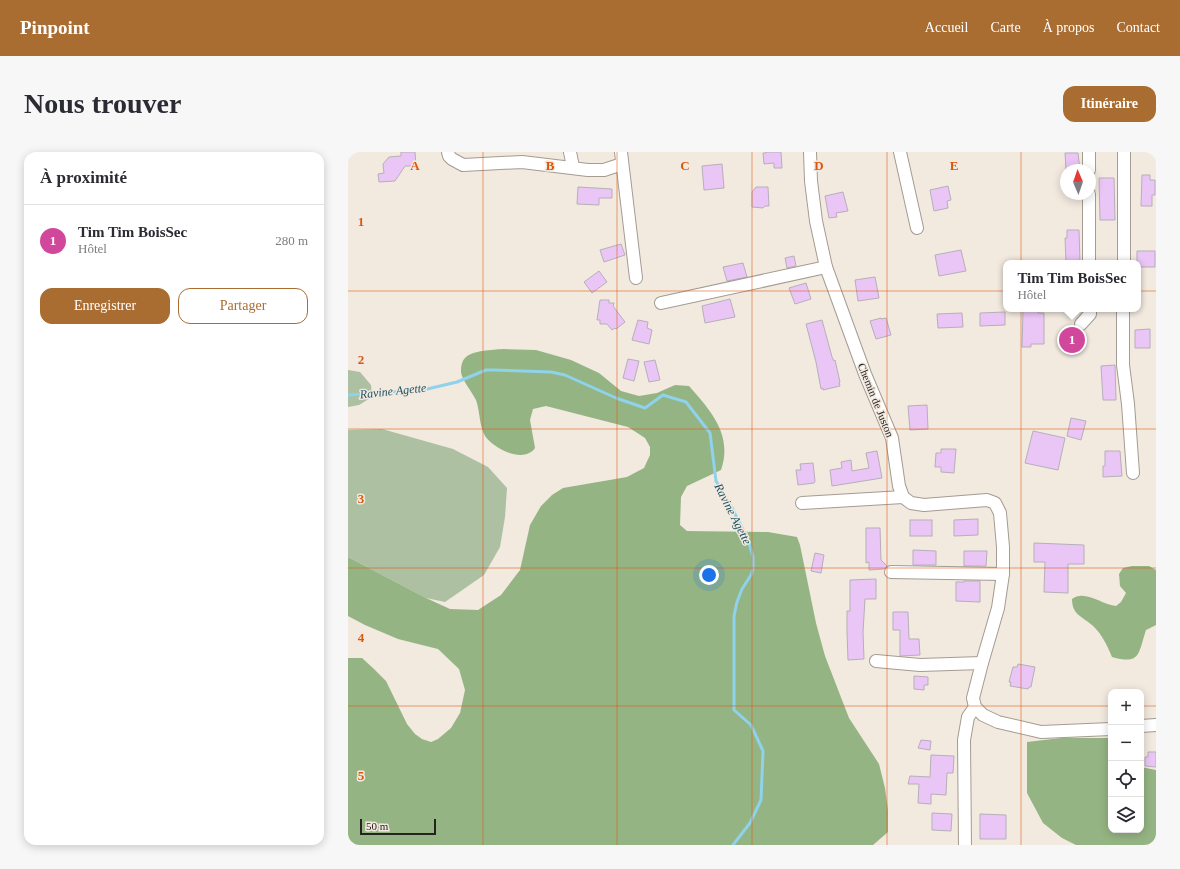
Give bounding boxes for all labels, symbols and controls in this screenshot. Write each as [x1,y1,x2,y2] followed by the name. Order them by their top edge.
[20,17,90,38] text: Pinpoint
[925,20,968,35] text: Accueil
[990,20,1021,35] text: Carte
[1043,20,1094,35] text: À propos
[1116,20,1160,35] text: Contact
[1063,86,1156,122] button: Itinéraire
[24,88,181,119] text: Nous trouver
[410,158,420,173] text: A
[546,158,555,173] text: B
[680,158,690,173] text: C
[814,158,824,173] text: D
[950,158,958,173] text: E
[1060,164,1096,200] north arrow
[40,168,127,187] text: À proximité
[358,214,364,229] text: 1
[78,224,187,240] text: Tim Tim BoisSec
[50,233,56,248] text: 1
[275,233,308,248] text: 280 m
[78,241,107,256] text: Hôtel
[1003,260,1141,312] popup
[1017,270,1127,286] text: Tim Tim BoisSec
[1017,287,1046,302] text: Hôtel
[40,288,170,324] button: Enregistrer
[178,288,308,324] button: Partager
[1059,325,1085,355] pin: 1
[358,352,364,367] text: 2
[856,361,897,439] street label: Chemin de Juston
[358,380,428,402] water label: Ravine Agette
[711,480,755,548] water label: Ravine Agette
[358,491,365,506] text: 3
[699,565,719,585] your location
[358,630,365,645] text: 4
[1108,689,1144,833] map controls
[1108,689,1144,725] button: +
[1108,725,1144,761] button: −
[1108,761,1144,797] button: locate
[358,768,365,783] text: 5
[1108,797,1144,833] button: layers
[360,817,436,836] scale bar
[366,820,388,832] text: 50 m

